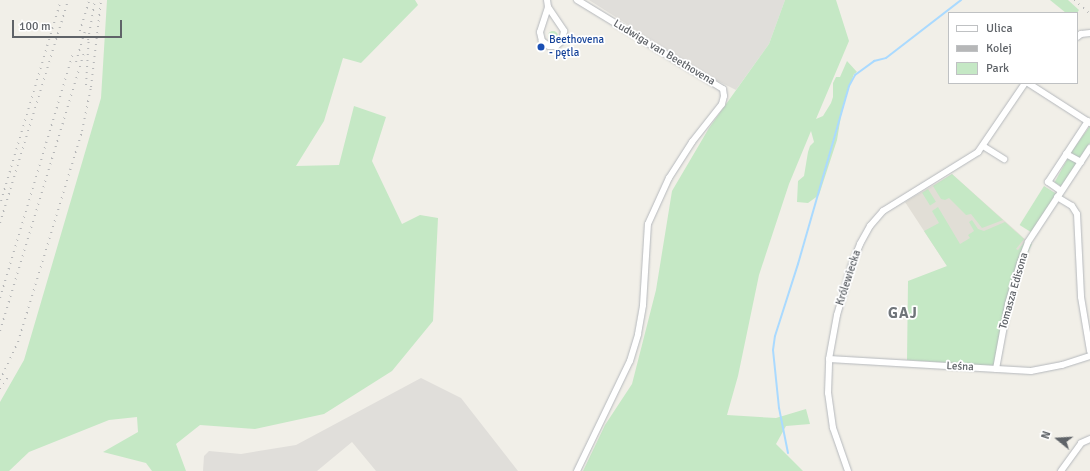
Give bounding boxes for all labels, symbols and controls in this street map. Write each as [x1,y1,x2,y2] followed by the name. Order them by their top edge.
[14,12,124,38] scale bar
[948,12,1078,84] legend
[611,17,717,89] street label: Ludwiga van Beethovena
[19,19,51,34] text: 100 m
[986,21,1013,36] text: Ulica
[549,34,604,60] place label: Beethovena - pętla
[986,41,1012,56] text: Kolej
[536,42,546,52] marker: Beethovena - pętla
[986,61,1009,76] text: Park
[834,249,864,307] street label: Królewiecka
[997,251,1031,331] street label: Tomasza Edisona
[888,305,918,323] district label: GAJ
[946,360,974,374] street label: Leśna
[1038,419,1078,459] north arrow
[1039,429,1053,441] text: N

